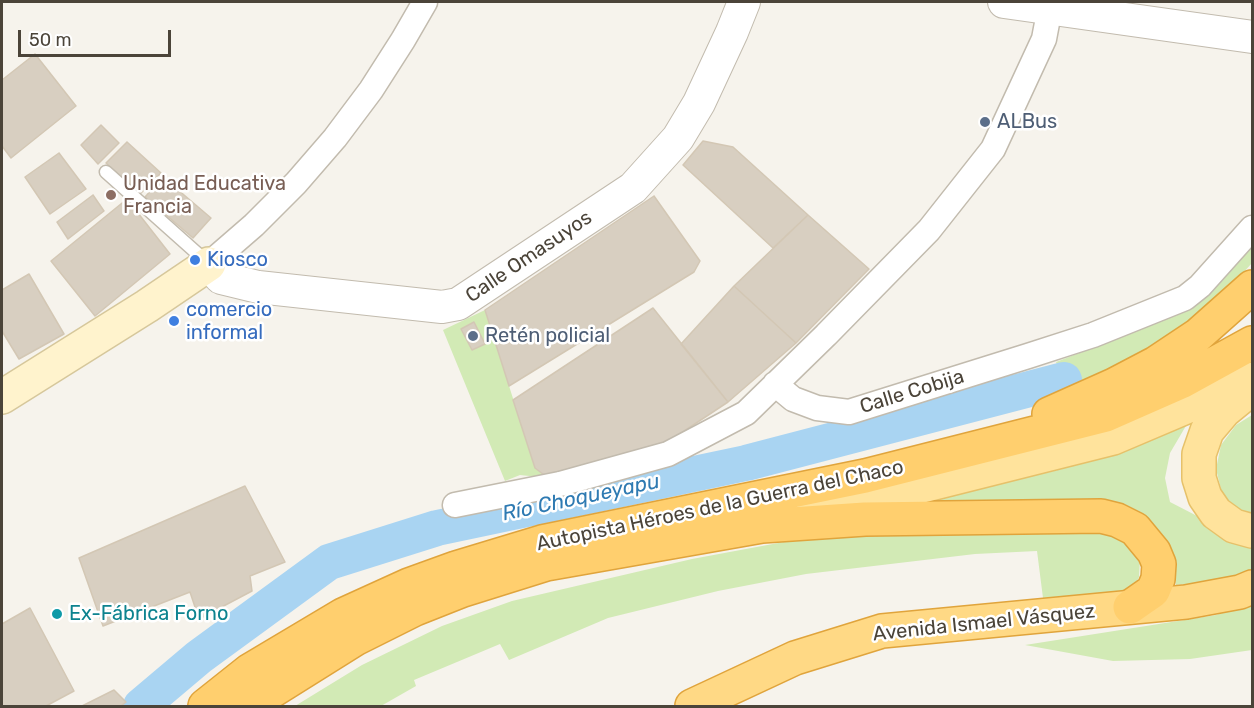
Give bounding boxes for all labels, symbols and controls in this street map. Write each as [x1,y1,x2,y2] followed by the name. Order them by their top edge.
[21,18,174,56] scale bar
[29,29,72,51] text: 50 m
[997,110,1057,134] place label: ALBus
[978,115,992,129] marker: ALBus
[123,172,286,219] place label: Unidad Educativa Francia
[104,188,118,202] marker: Unidad Educativa Francia
[461,206,597,308] street label: Calle Omasuyos
[207,248,268,272] place label: Kiosco
[188,253,202,267] marker: Kiosco
[186,298,272,345] place label: comercio informal
[167,314,181,328] marker: comercio informal
[485,324,610,348] place label: Retén policial
[466,329,480,343] marker: Retén policial
[857,365,967,419] street label: Calle Cobija
[534,455,906,557] street label: Autopista Héroes de la Guerra del Chaco
[500,469,662,527] water label: Río Choqueyapu
[872,599,1096,647] street label: Avenida Ismael Vásquez
[69,602,228,626] place label: Ex-Fábrica Forno
[50,607,64,621] marker: Ex-Fábrica Forno

